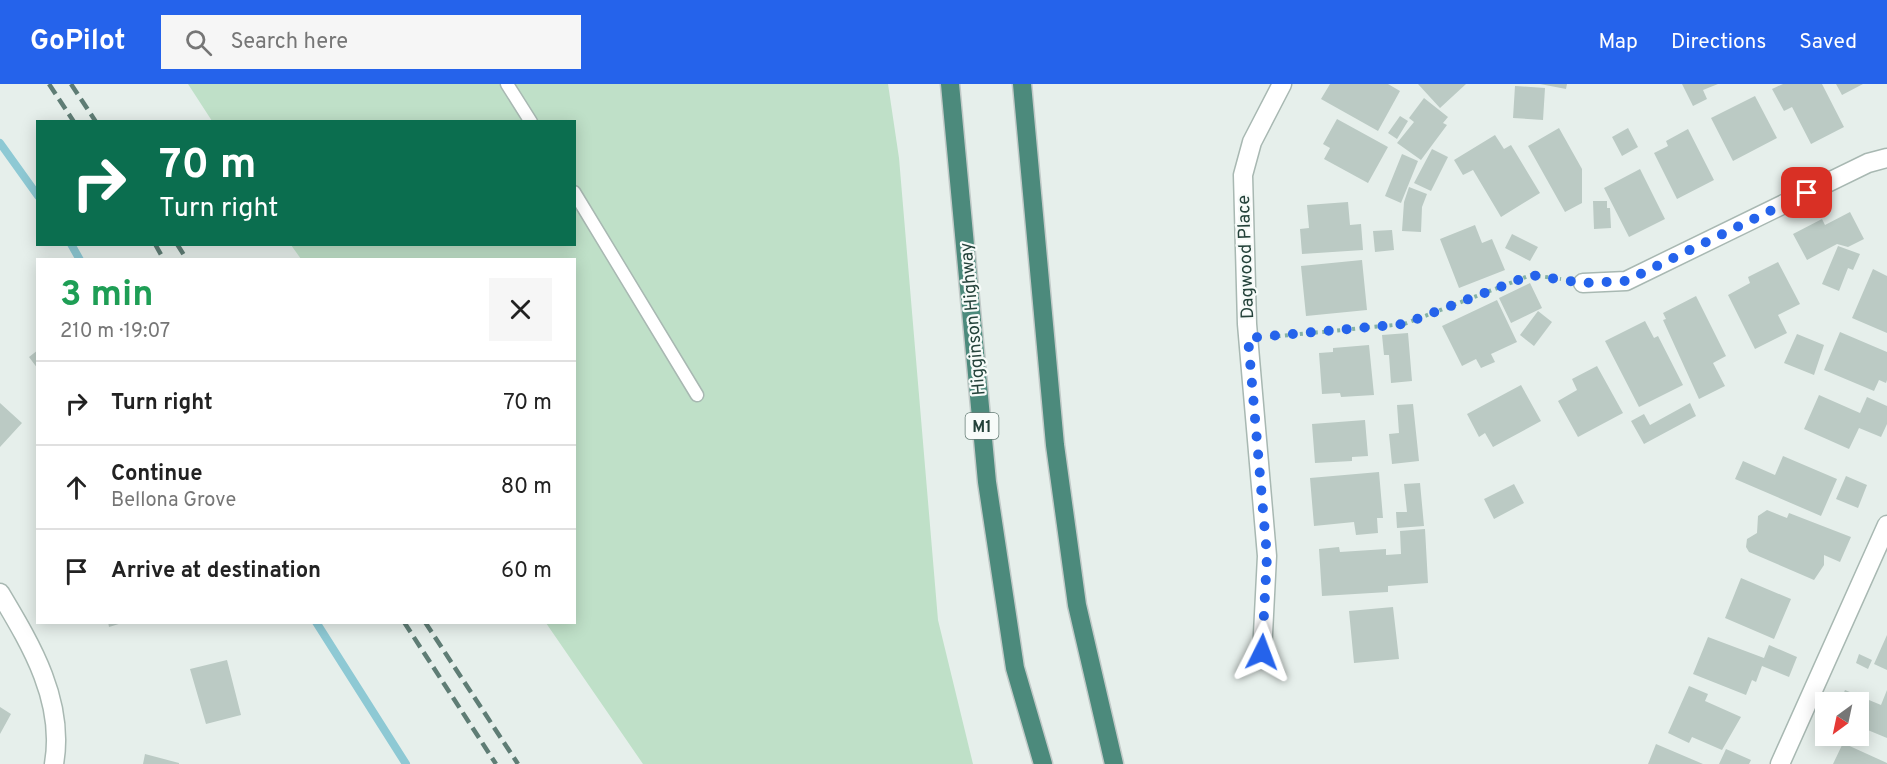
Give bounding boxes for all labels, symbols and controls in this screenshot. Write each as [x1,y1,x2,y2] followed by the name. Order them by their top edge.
[161,15,581,69] search box
[30,24,125,60] text: GoPilot
[182,26,215,59] icon: search
[230,29,348,56] text: Search here
[1598,29,1638,56] text: Map
[1671,29,1766,56] text: Directions
[1799,29,1857,56] text: Saved
[159,140,257,193] text: 70 m
[60,144,138,222] icon: right
[1781,167,1832,218] pin
[1790,176,1823,209] icon: arrive
[159,192,278,226] text: Turn right
[1233,195,1260,319] street label: Dagwood Place
[955,241,992,396] street label: Higginson Highway
[60,273,154,319] text: 3 min
[489,278,552,341] button: close
[60,319,170,345] text: 210 m · 19:07
[60,387,93,420] icon: right
[111,390,213,417] text: Turn right
[503,390,552,417] text: 70 m
[966,413,998,439] road number: M1
[111,461,202,488] text: Continue
[60,471,93,504] icon: ahead
[501,474,552,501] text: 80 m
[111,488,236,514] text: Bellona Grove
[60,555,93,588] icon: arrive
[111,558,321,585] text: Arrive at destination
[501,558,552,585] text: 60 m
[1230,620,1294,684] position arrow
[1815,692,1869,746] north arrow
[1815,692,1869,746] map controls

